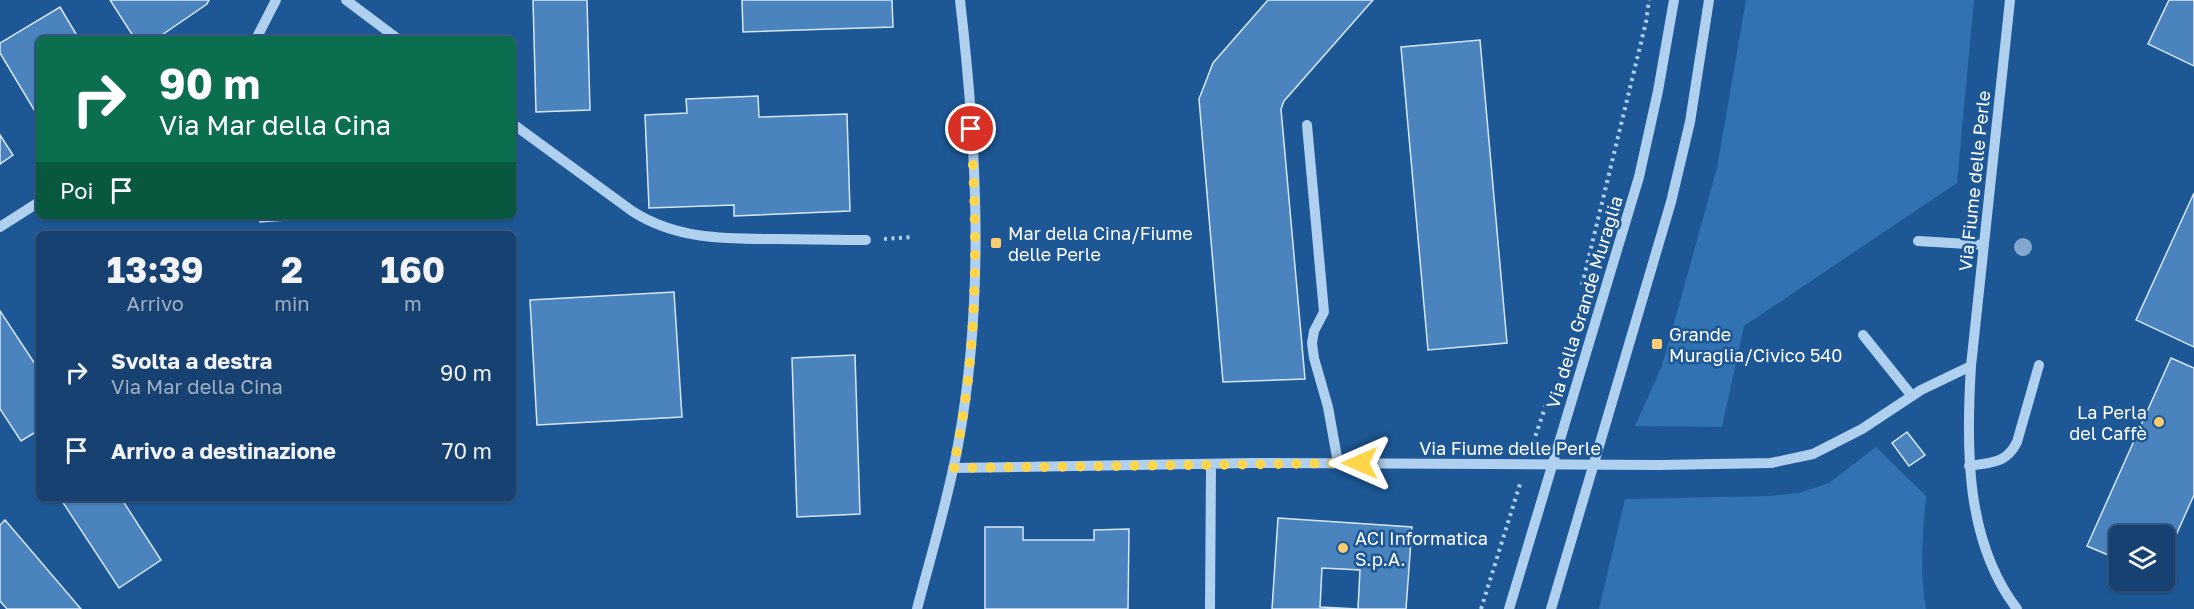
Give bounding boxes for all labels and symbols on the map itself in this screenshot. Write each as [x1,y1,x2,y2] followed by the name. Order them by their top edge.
[1954,89,1994,273] street label: Via Fiume delle Perle
[945,103,996,154] pin
[1541,193,1627,411] street label: Via della Grande Muraglia
[1008,222,1193,265] place label: Mar della Cina/Fiume delle Perle
[989,236,1003,250] marker: Mar della Cina/Fiume delle Perle
[1669,323,1843,366] place label: Grande Muraglia/Civico 540
[1650,337,1664,351] marker: Grande Muraglia/Civico 540
[2069,401,2147,444] place label: La Perla del Caffè
[2152,415,2166,429] marker: La Perla del Caffè
[1328,431,1392,495] position arrow
[1419,437,1601,459] street label: Via Fiume delle Perle
[1355,527,1488,570] place label: ACI Informatica S.p.A.
[1336,541,1350,555] marker: ACI Informatica S.p.A.

